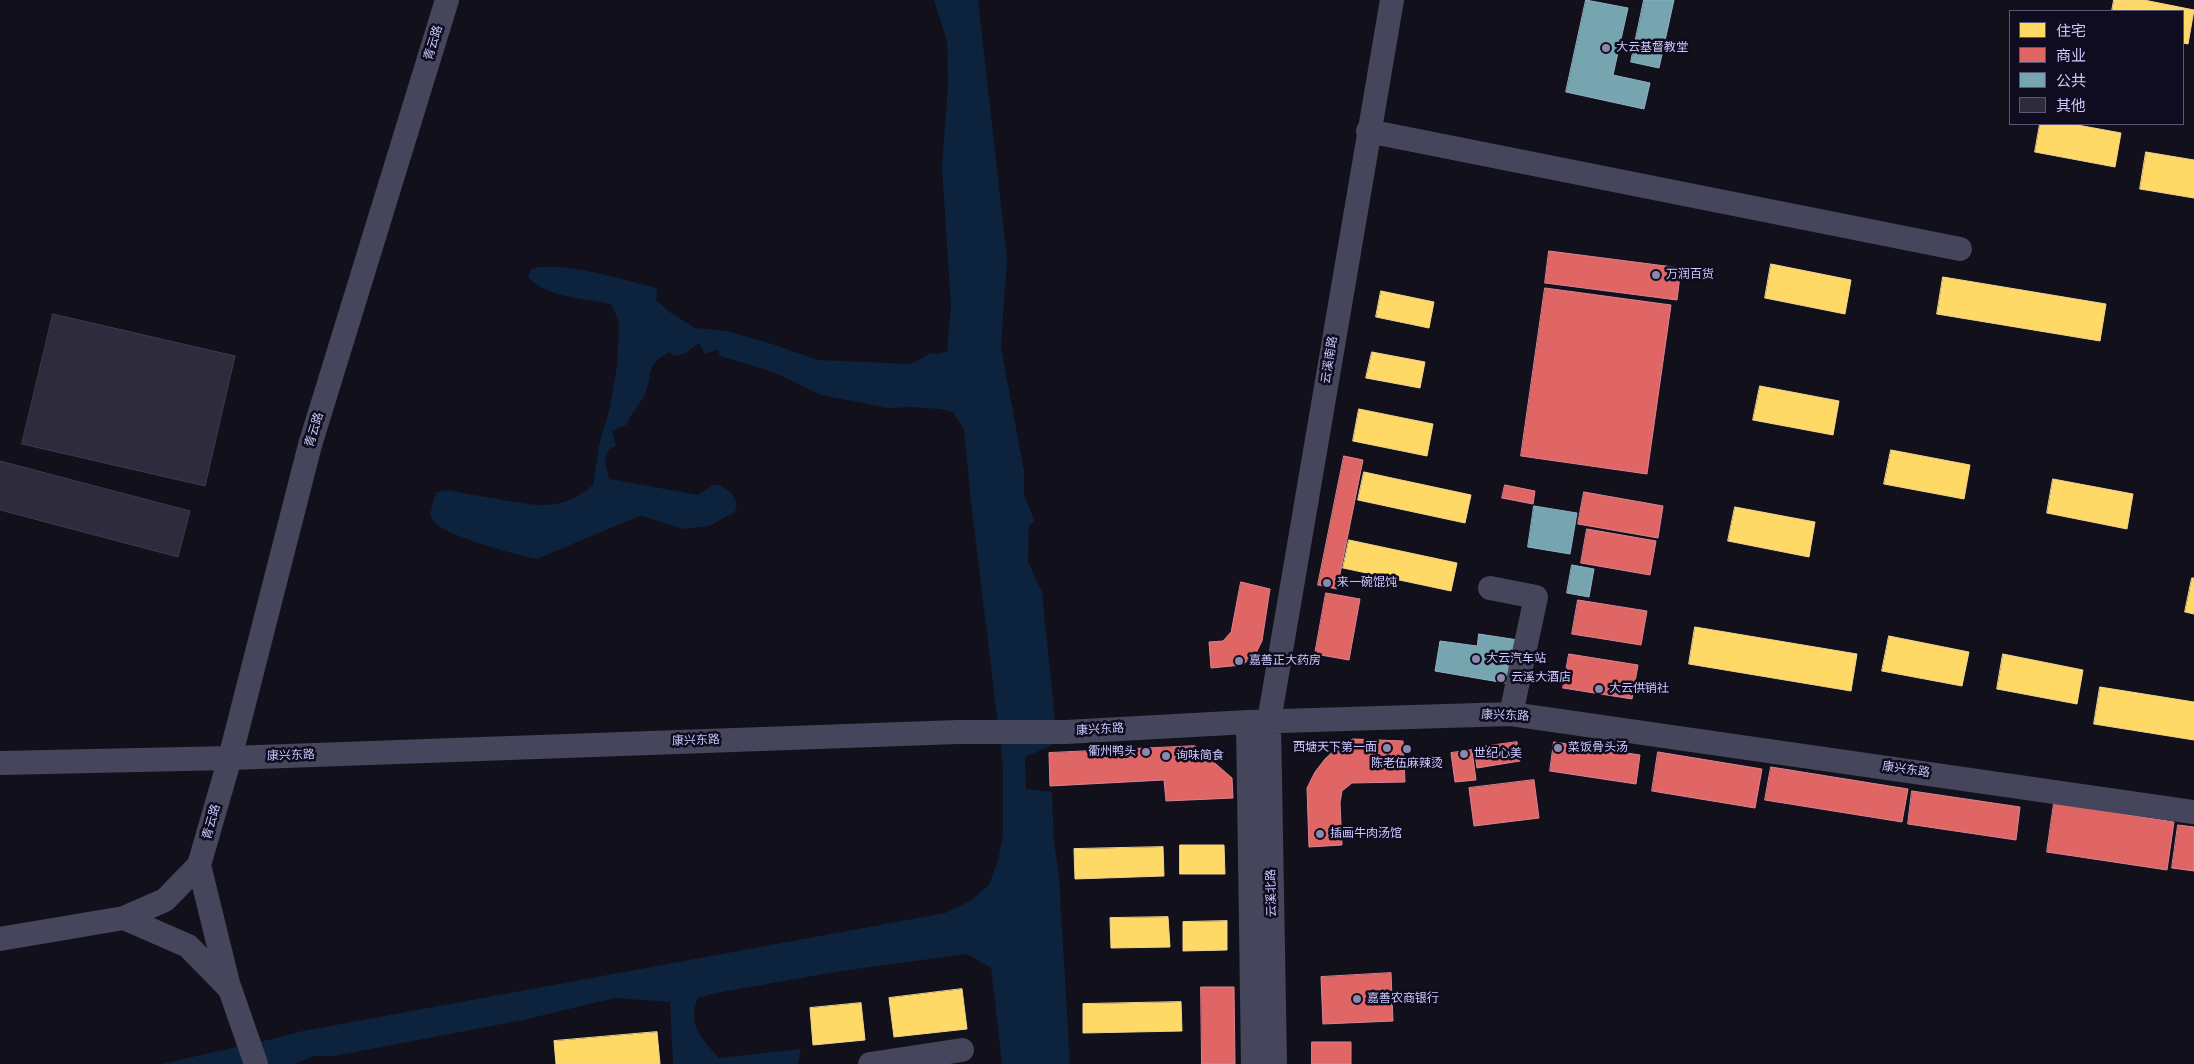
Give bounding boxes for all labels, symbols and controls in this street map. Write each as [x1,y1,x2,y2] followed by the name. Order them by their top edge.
[2009,10,2184,125] legend
[2056,22,2086,40] text: 住宅
[422,24,446,62] street label: 青云路
[1616,41,1688,55] place label: 大云基督教堂
[1600,42,1612,54] marker: 大云基督教堂
[2056,47,2086,65] text: 商业
[2056,72,2086,90] text: 公共
[2056,97,2086,115] text: 其他
[1666,268,1714,282] place label: 万润百货
[1650,269,1662,281] marker: 万润百货
[1319,335,1341,385] street label: 云溪南路
[303,411,327,449] street label: 青云路
[1337,576,1397,590] place label: 来一碗馄饨
[1321,577,1333,589] marker: 来一碗馄饨
[1486,652,1546,666] place label: 大云汽车站
[1470,653,1482,665] marker: 大云汽车站
[1249,654,1321,668] place label: 嘉善正大药房
[1233,655,1245,667] marker: 嘉善正大药房
[1511,671,1571,685] place label: 云溪大酒店
[1495,672,1507,684] marker: 云溪大酒店
[1609,682,1669,696] place label: 大云供销社
[1593,683,1605,695] marker: 大云供销社
[1481,708,1529,724] street label: 康兴东路
[1076,722,1124,738] street label: 康兴东路
[672,733,720,749] street label: 康兴东路
[1293,741,1377,755] place label: 西塘天下第一面
[1568,741,1628,755] place label: 菜饭骨头汤
[1381,742,1393,754] marker: 西塘天下第一面
[1552,742,1564,754] marker: 菜饭骨头汤
[1401,743,1413,755] marker: 陈老伍麻辣烫
[1088,745,1136,759] place label: 衢州鸭头
[1140,746,1152,758] marker: 衢州鸭头
[1474,747,1522,761] place label: 世纪心美
[267,748,315,764] street label: 康兴东路
[1458,748,1470,760] marker: 世纪心美
[1176,749,1224,763] place label: 询味简食
[1160,750,1172,762] marker: 询味简食
[1371,757,1443,771] place label: 陈老伍麻辣烫
[1881,760,1931,780] street label: 康兴东路
[200,803,224,841] street label: 青云路
[1330,827,1402,841] place label: 插画牛肉汤馆
[1314,828,1326,840] marker: 插画牛肉汤馆
[1264,869,1280,917] street label: 云溪北路
[1367,992,1439,1006] place label: 嘉善农商银行
[1351,993,1363,1005] marker: 嘉善农商银行

